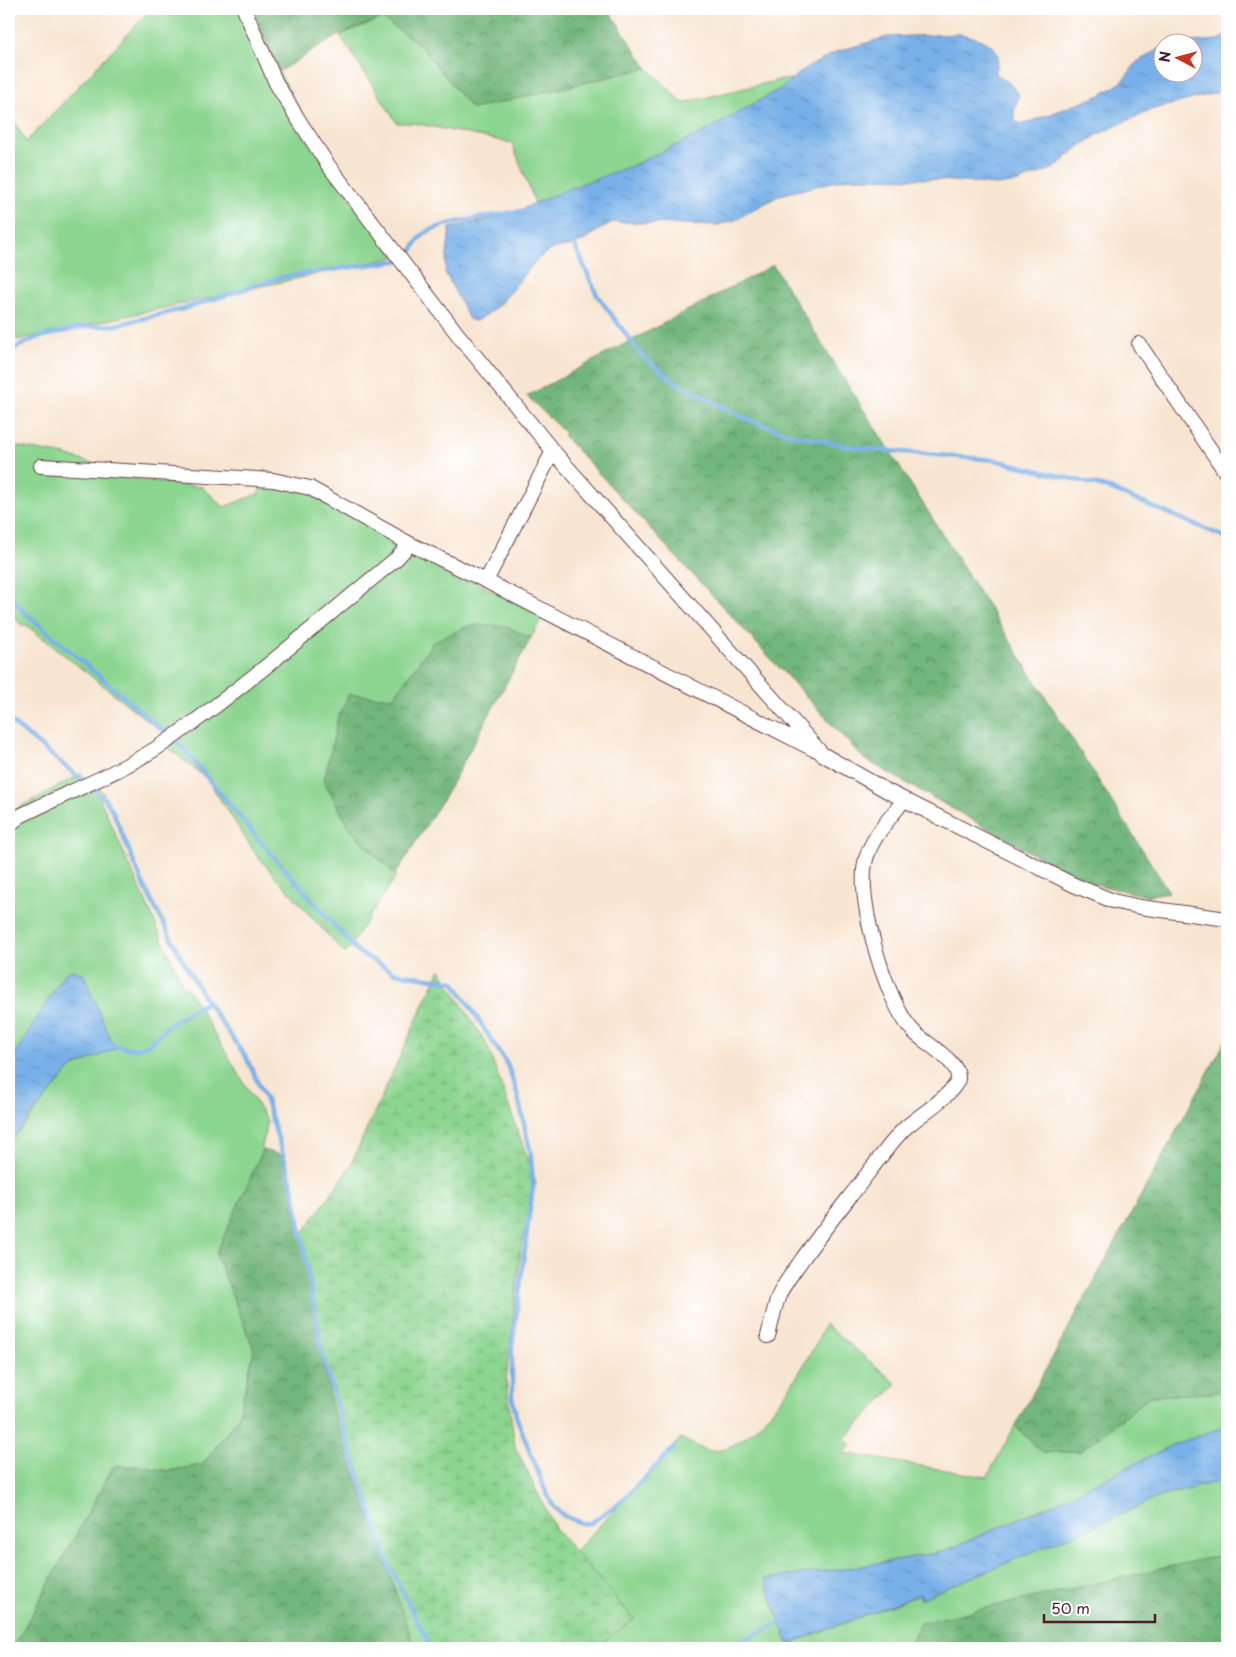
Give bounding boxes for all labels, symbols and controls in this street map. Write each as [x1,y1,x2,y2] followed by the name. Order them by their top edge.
[1154,32,1204,82] north arrow
[1154,50,1176,63] text: N
[1044,1592,1155,1624] scale bar
[1051,1596,1090,1619] text: 50 m

